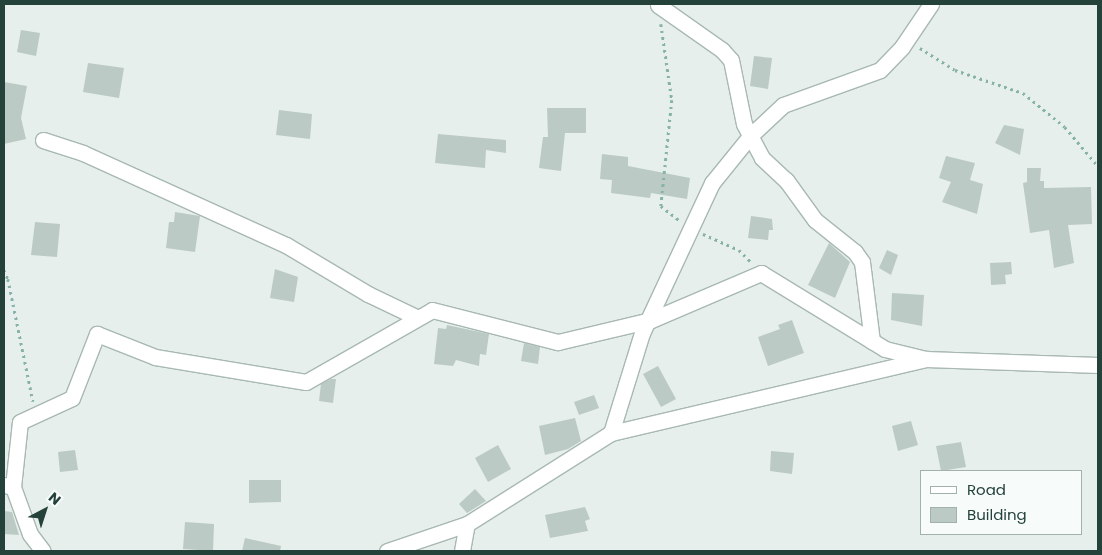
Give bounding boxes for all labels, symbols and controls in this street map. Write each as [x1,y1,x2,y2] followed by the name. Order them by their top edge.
[920,470,1082,535] legend
[967,479,1006,500] text: Road
[20,485,70,535] north arrow
[44,487,65,510] text: N
[967,504,1027,525] text: Building

